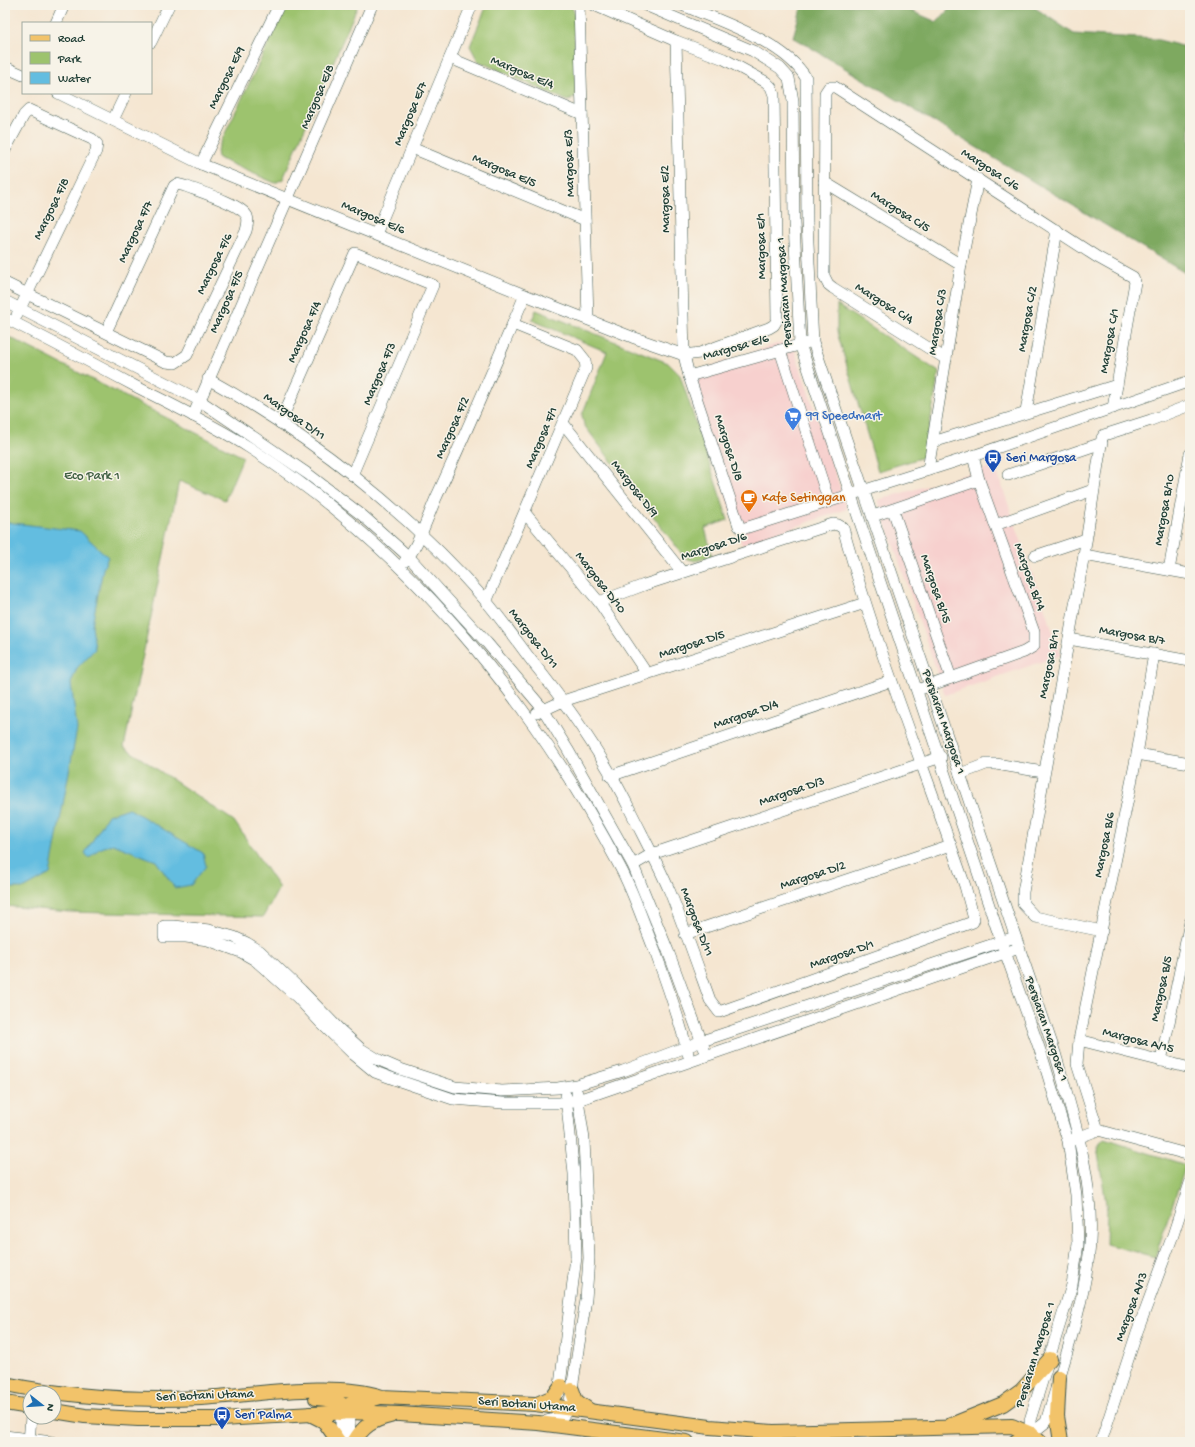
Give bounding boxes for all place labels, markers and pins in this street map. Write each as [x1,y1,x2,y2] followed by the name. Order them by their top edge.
[783,406,803,431] supermarket icon: 99 Speedmart
[805,409,884,424] place label: 99 Speedmart
[983,448,1003,473] bus stop icon: Seri Margosa
[1006,451,1077,466] place label: Seri Margosa
[739,488,759,513] cafe icon: Kafe Setinggan
[762,491,846,506] place label: Kafe Setinggan
[212,1405,232,1430] bus stop icon: Seri Palma
[235,1408,293,1423] place label: Seri Palma

